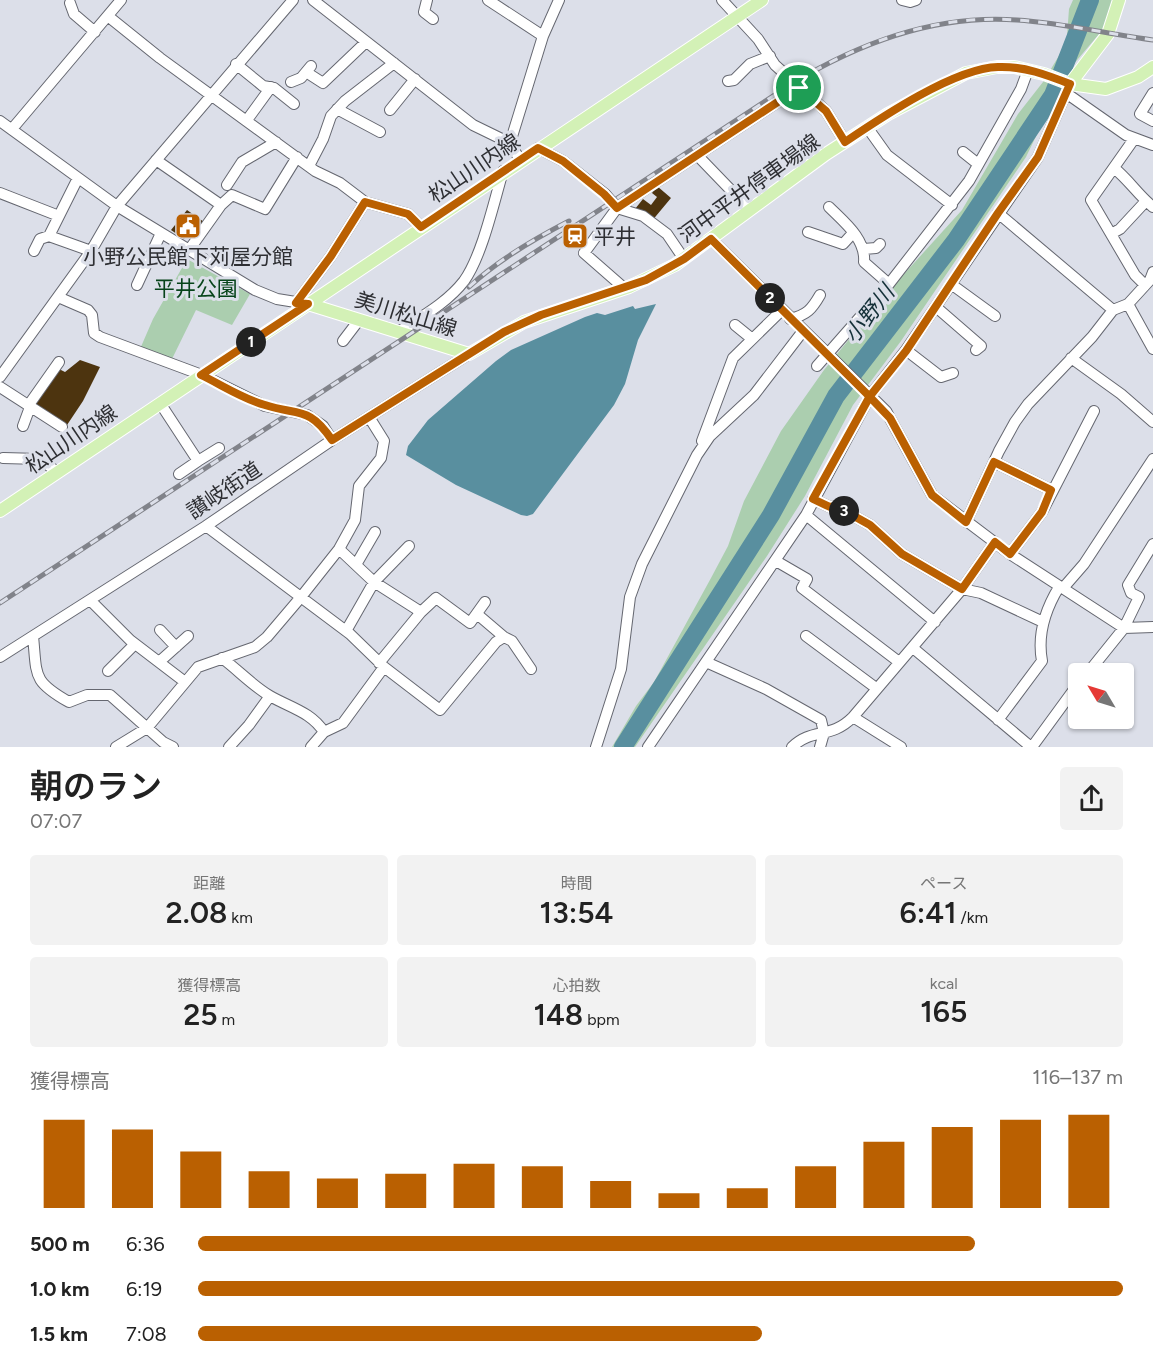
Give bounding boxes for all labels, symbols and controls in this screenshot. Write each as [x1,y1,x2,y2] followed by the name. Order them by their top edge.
[773,62,824,113] pin
[782,71,815,104] icon: arrive
[423,128,525,208] street label: 松山川内線
[674,129,824,247] street label: 河中平井停車場線
[173,211,203,241] public building icon: 小野公民館下苅屋分館
[560,221,590,251] station icon: 平井
[594,224,636,249] place label: 平井
[83,244,293,269] place label: 小野公民館下苅屋分館
[154,276,238,301] park label: 平井公園
[838,278,901,348] water label: 小野川
[755,283,785,313] pin: 2
[352,287,460,341] street label: 美川松山線
[765,288,775,307] text: 2
[236,327,266,357] pin: 1
[248,332,254,351] text: 1
[20,399,122,479] street label: 松山川内線
[182,456,266,524] street label: 讃岐街道
[829,496,859,526] pin: 3
[840,501,848,520] text: 3
[1068,663,1134,729] north arrow
[1068,663,1134,729] map controls
[30,767,162,806] text: 朝のラン
[1060,767,1123,830] button: share
[30,809,82,833] text: 07:07
[193,874,225,893] text: 距離
[560,874,593,893] text: 時間
[920,874,967,893] text: ペース
[166,894,227,931] text: 2.08
[540,894,613,931] text: 13:54
[900,894,957,931] text: 6:41
[227,908,253,927] text: km
[957,908,988,927] text: /km
[930,974,958,993] text: kcal
[177,976,241,995] text: 獲得標高
[552,976,601,995] text: 心拍数
[920,993,967,1030] text: 165
[183,996,218,1033] text: 25
[533,996,583,1033] text: 148
[218,1010,235,1029] text: m
[583,1010,620,1029] text: bpm
[1032,1065,1123,1089] text: 116–137 m
[30,1069,110,1093] text: 獲得標高
[30,1232,90,1256] text: 500 m
[126,1232,165,1256] text: 6:36
[30,1277,89,1301] text: 1.0 km
[126,1277,162,1301] text: 6:19
[30,1322,88,1346] text: 1.5 km
[126,1322,167,1346] text: 7:08

